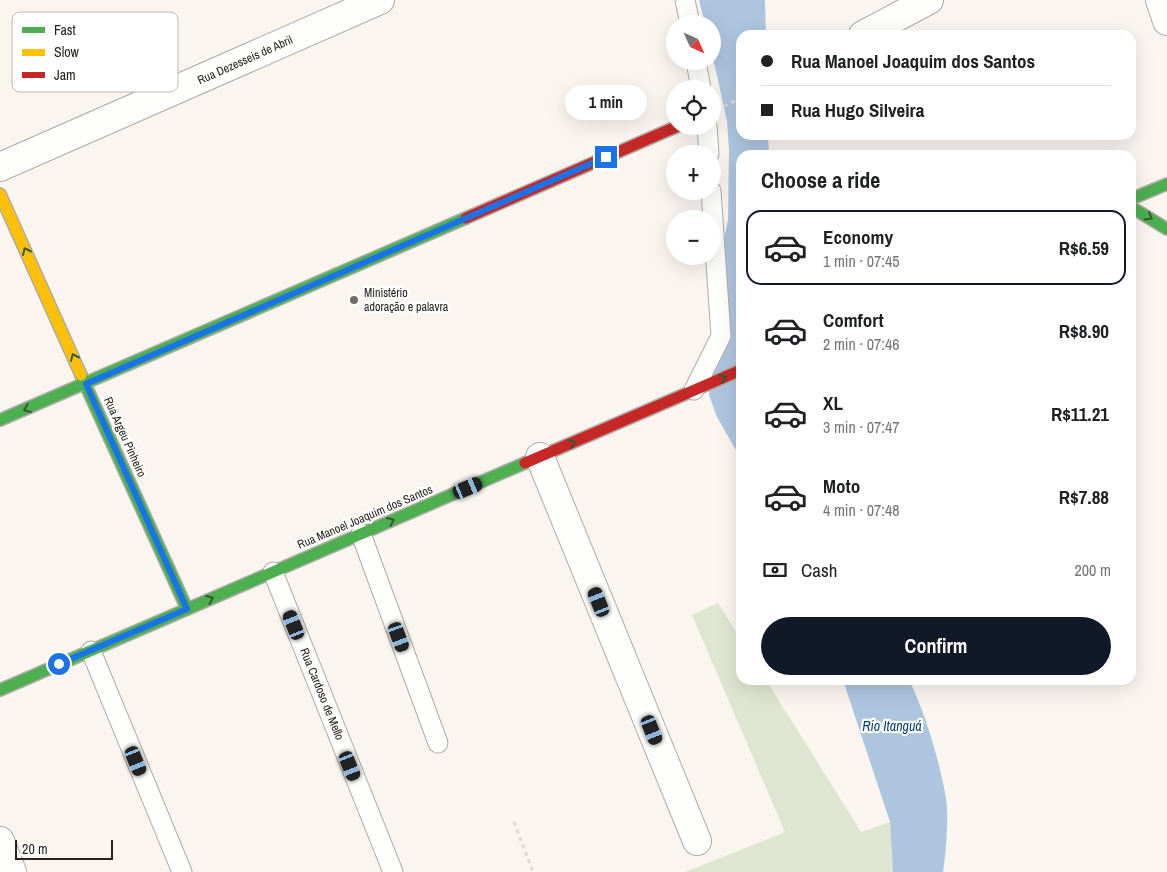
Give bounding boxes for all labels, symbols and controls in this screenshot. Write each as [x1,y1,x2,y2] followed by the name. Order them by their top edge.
[12,12,178,92] legend
[666,15,721,70] north arrow
[666,15,721,265] map controls
[54,21,76,39] text: Fast
[195,32,295,88] street label: Rua Dezesseis de Abril
[54,43,80,61] text: Slow
[791,48,1035,74] text: Rua Manoel Joaquim dos Santos
[54,66,76,84] text: Jam
[666,80,721,135] button: locate
[565,84,647,120] callout: 1 min
[589,91,623,113] text: 1 min
[791,97,924,123] text: Rua Hugo Silveira
[666,145,721,200] button: +
[595,146,617,168] route end
[761,165,880,195] text: Choose a ride
[666,210,721,265] button: −
[1144,211,1153,221] one-way arrow
[823,224,893,250] text: Economy
[763,225,808,270] icon: car
[1059,235,1109,261] text: R$6.59
[21,247,32,256] one-way arrow
[823,250,900,272] text: 1 min · 07:45
[364,285,449,315] place label: Ministério adoração e palavra
[348,294,360,306] marker: Ministério adoração e palavra
[823,307,884,333] text: Comfort
[763,308,808,353] icon: car
[1059,318,1109,344] text: R$8.90
[823,333,900,355] text: 2 min · 07:46
[70,354,80,363] one-way arrow
[718,373,727,384] one-way arrow
[823,390,843,416] text: XL
[763,391,808,436] icon: car
[100,394,150,480] street label: Rua Argeu Pinheiro
[1051,401,1109,427] text: R$11.21
[23,402,32,413] one-way arrow
[823,416,900,438] text: 3 min · 07:47
[567,438,576,449] one-way arrow
[823,473,860,499] text: Moto
[763,474,808,519] icon: car
[451,475,484,501] car
[295,481,435,553] street label: Rua Manoel Joaquim dos Santos
[1059,484,1109,510] text: R$7.88
[823,499,900,521] text: 4 min · 07:48
[386,516,395,527] one-way arrow
[761,556,789,584] icon: cash
[801,557,837,583] text: Cash
[1075,559,1111,581] text: 200 m
[586,585,611,619] car
[205,595,214,606] one-way arrow
[281,608,306,642] car
[761,617,1111,675] button: Confirm
[386,620,411,654] car
[296,646,348,742] street label: Rua Cardoso de Mello
[48,653,70,675] route start
[639,713,664,747] car
[862,717,922,735] water label: Rio Itanguá
[123,744,148,778] car
[337,749,362,783] car
[15,837,112,860] scale bar
[22,840,48,858] text: 20 m

